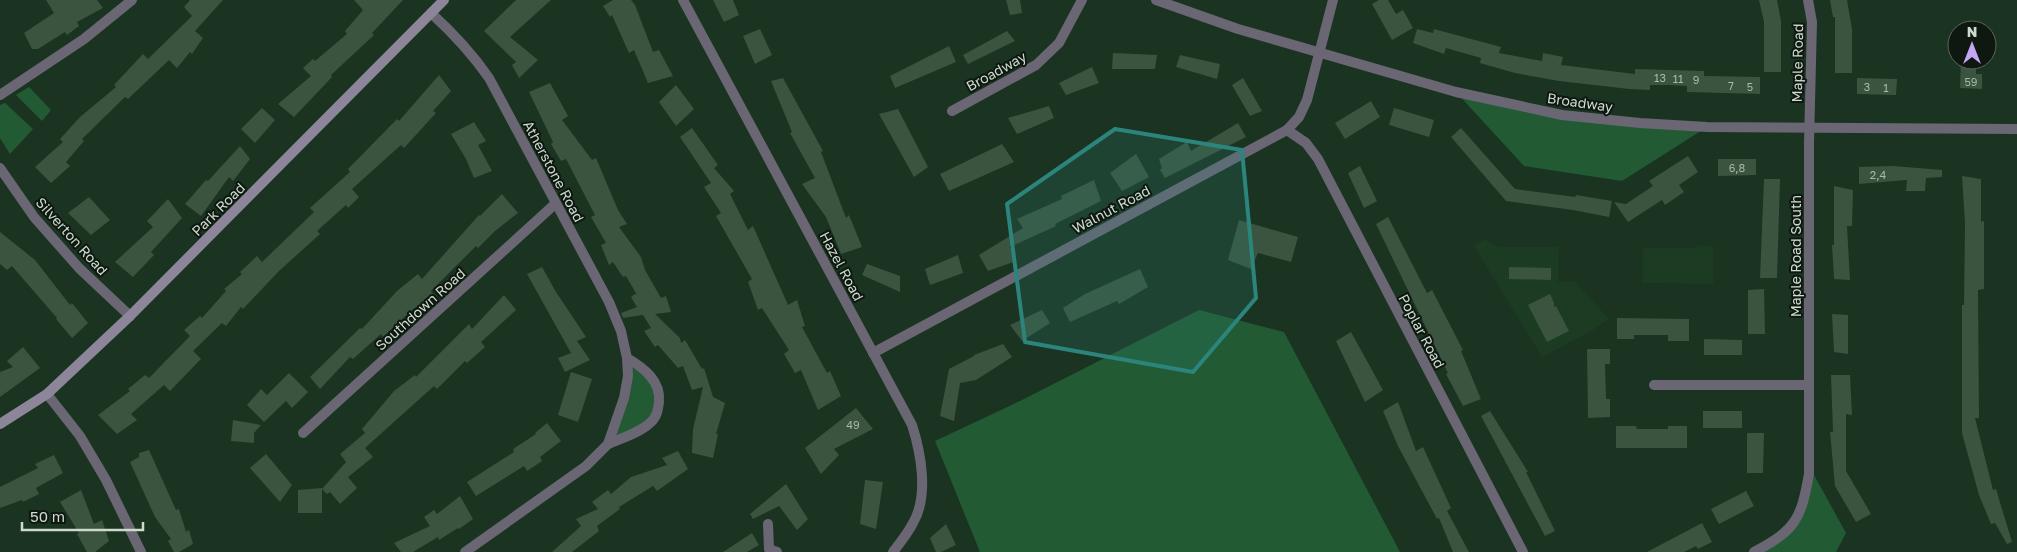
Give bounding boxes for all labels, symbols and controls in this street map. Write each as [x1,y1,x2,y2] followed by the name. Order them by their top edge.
[1947,20,1997,70] north arrow
[1788,23,1806,103] street label: Maple Road
[1967,23,1977,40] text: N
[963,47,1029,94] street label: Broadway
[1654,71,1666,84] house number: 13
[1673,72,1683,85] house number: 11
[1693,73,1699,86] house number: 9
[1964,75,1978,88] house number: 59
[1728,79,1734,92] house number: 7
[1747,80,1753,93] house number: 5
[1864,80,1870,93] house number: 3
[1883,81,1889,94] house number: 1
[1546,89,1614,115] street label: Broadway
[520,117,588,225] street label: Atherstone Road
[1729,161,1746,174] house number: 6,8
[1870,168,1886,181] house number: 2,4
[188,179,248,239] street label: Park Road
[1069,181,1153,237] street label: Walnut Road
[33,194,111,278] street label: Silverton Road
[1787,195,1804,317] street label: Maple Road South
[817,228,867,304] street label: Hazel Road
[372,264,468,354] street label: Southdown Road
[1395,291,1449,371] street label: Poplar Road
[846,418,860,431] house number: 49
[22,500,144,532] scale bar
[30,507,65,525] text: 50 m

